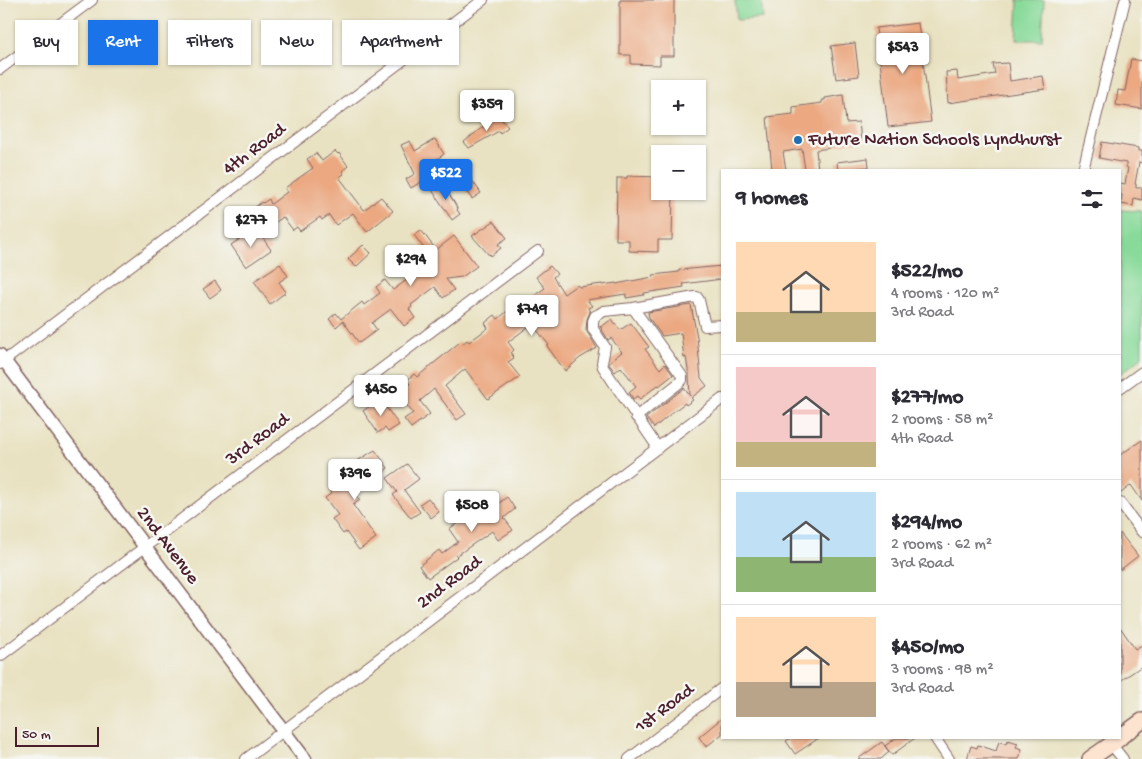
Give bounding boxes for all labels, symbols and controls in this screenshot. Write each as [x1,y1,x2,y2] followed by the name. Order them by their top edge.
[15,20,78,65] chip: Buy
[88,20,158,65] chip: Rent
[168,20,251,65] chip: Filters
[261,20,332,65] chip: New
[342,20,459,65] chip: Apartment
[873,32,933,75] pin: $543
[887,39,919,58] text: $543
[651,80,706,200] map controls
[651,80,706,135] button: +
[457,90,517,132] pin: $359
[471,96,503,115] text: $359
[219,118,293,181] street label: 4th Road
[807,129,1063,152] place label: Future Nation Schools Lyndhurst
[792,134,804,146] marker: Future Nation Schools Lyndhurst
[651,145,706,200] button: −
[416,158,476,201] pin: $522
[430,165,462,184] text: $522
[1078,185,1106,213] icon: filters
[736,187,807,212] text: 9 homes
[221,206,281,248] pin: $277
[235,212,267,231] text: $277
[381,244,441,287] pin: $294
[396,251,426,270] text: $294
[891,260,963,285] text: $522/mo
[776,262,836,322] icon: home
[891,285,999,304] text: 4 rooms · 120 m²
[502,294,562,337] pin: $749
[516,301,548,320] text: $749
[891,304,953,323] text: 3rd Road
[351,374,411,417] pin: $450
[365,381,397,400] text: $450
[891,386,963,411] text: $277/mo
[776,387,836,447] icon: home
[221,408,296,472] street label: 3rd Road
[891,411,993,430] text: 2 rooms · 58 m²
[891,430,952,449] text: 4th Road
[325,458,385,501] pin: $396
[339,465,371,484] text: $396
[442,490,502,533] pin: $508
[455,497,489,516] text: $508
[130,503,204,589] street label: 2nd Avenue
[891,511,962,536] text: $294/mo
[776,512,836,572] icon: home
[891,536,992,555] text: 2 rooms · 62 m²
[413,550,489,615] street label: 2nd Road
[891,555,953,574] text: 3rd Road
[891,636,964,661] text: $450/mo
[776,637,836,697] icon: home
[891,661,993,680] text: 3 rooms · 98 m²
[630,678,701,739] street label: 1st Road
[891,680,953,699] text: 3rd Road
[15,724,99,747] scale bar
[22,727,51,744] text: 50 m

